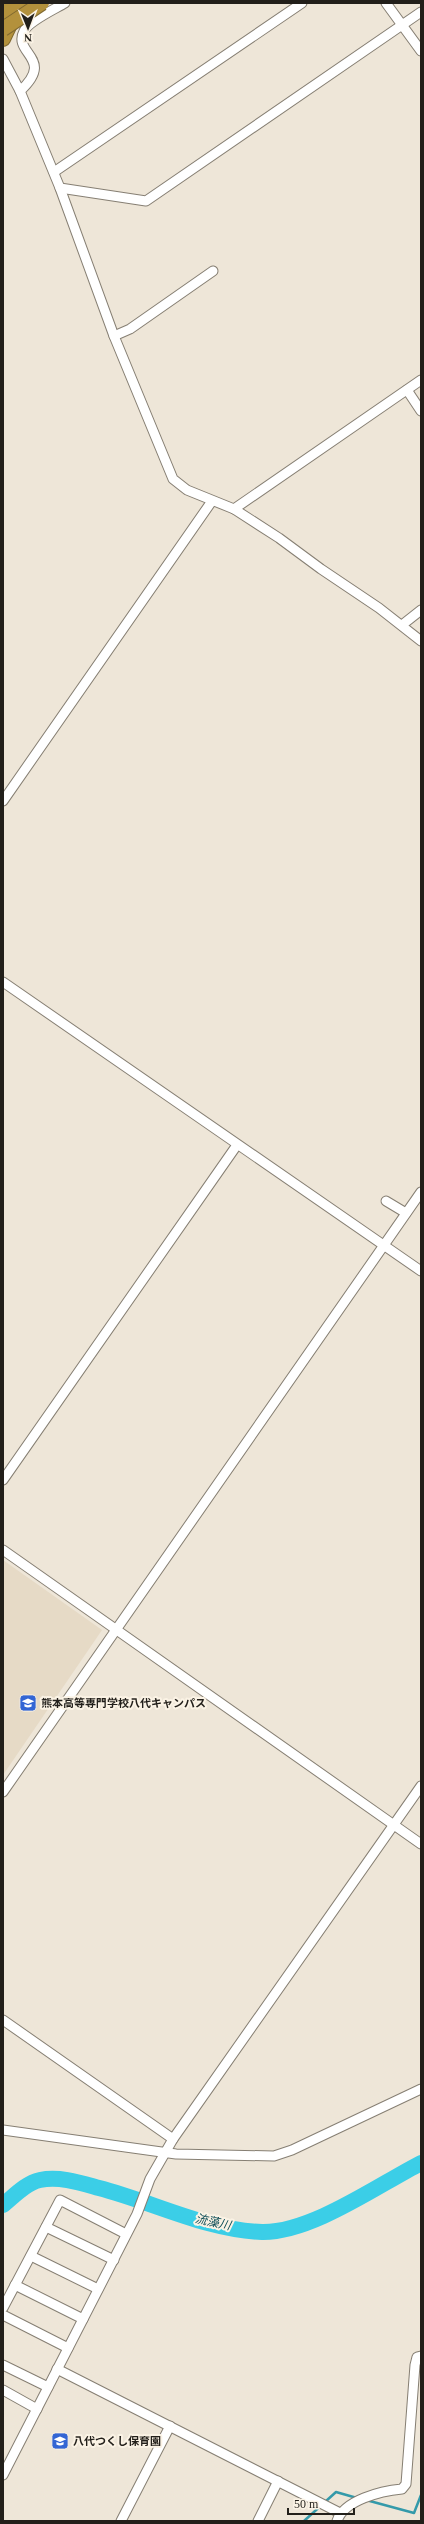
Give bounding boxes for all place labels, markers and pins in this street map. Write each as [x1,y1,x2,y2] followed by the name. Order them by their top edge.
[18,1693,38,1713] school or university icon: 熊本高等専門学校八代キャンパス
[41,1697,206,1709] place label: 熊本高等専門学校八代キャンパス
[50,2431,70,2451] school or university icon: 八代つくし保育園
[73,2435,161,2447] place label: 八代つくし保育園

